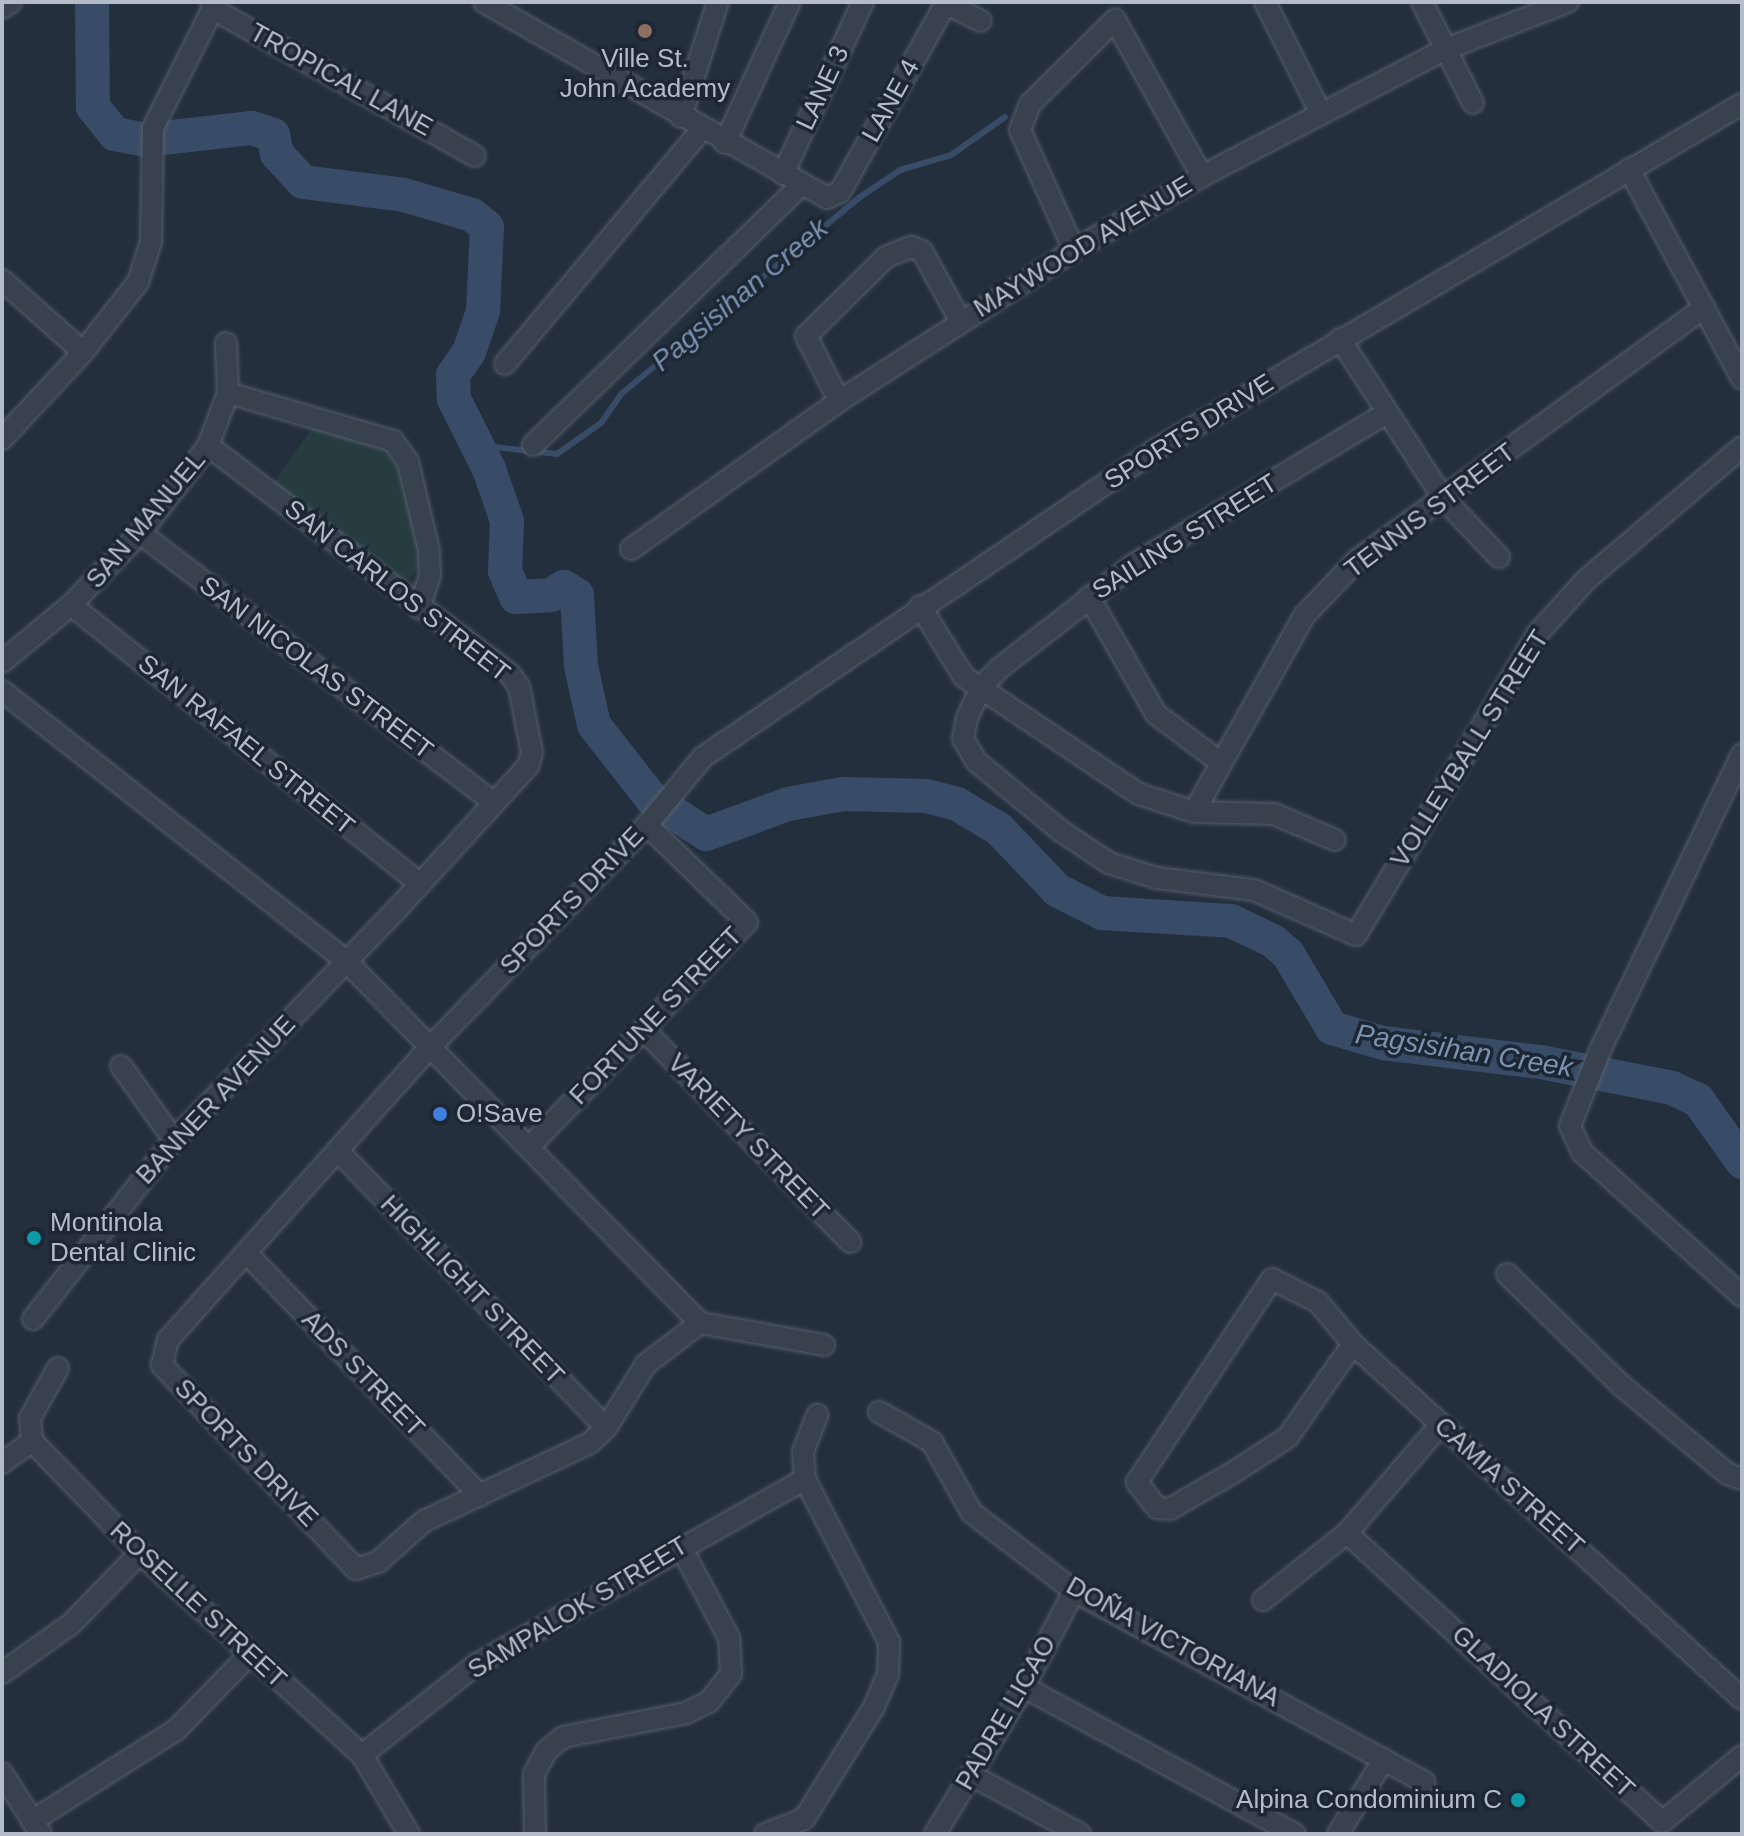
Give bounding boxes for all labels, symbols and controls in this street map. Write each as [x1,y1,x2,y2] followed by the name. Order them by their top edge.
[244,17,438,143] street label: TROPICAL LANE
[636,22,654,40] marker: Ville St. John Academy
[790,41,856,135] street label: LANE 3
[559,43,731,104] place label: Ville St. John Academy
[856,54,926,148] street label: LANE 4
[968,169,1198,325] street label: MAYWOOD AVENUE
[645,212,835,378] water label: Pagsisihan Creek
[1099,368,1279,496] street label: SPORTS DRIVE
[1339,437,1521,585] street label: TENNIS STREET
[80,445,212,595] street label: SAN MANUEL
[1087,467,1283,607] street label: SAILING STREET
[278,493,516,689] street label: SAN CARLOS STREET
[193,570,439,766] street label: SAN NICOLAS STREET
[1384,624,1556,874] street label: VOLLEYBALL STREET
[131,648,361,842] street label: SAN RAFAEL STREET
[494,821,650,981] street label: SPORTS DRIVE
[563,921,749,1111] street label: FORTUNE STREET
[129,1009,303,1191] street label: BANNER AVENUE
[1353,1017,1575,1085] water label: Pagsisihan Creek
[661,1047,835,1227] street label: VARIETY STREET
[456,1098,543,1130] place label: O!Save
[431,1105,449,1123] marker: O!Save
[373,1189,571,1391] street label: HIGHLIGHT STREET
[50,1207,196,1268] place label: Montinola Dental Clinic
[25,1229,43,1247] marker: Montinola Dental Clinic
[295,1304,431,1444] street label: ADS STREET
[168,1373,324,1533] street label: SPORTS DRIVE
[1427,1410,1591,1562] street label: CAMIA STREET
[103,1515,293,1695] street label: ROSELLE STREET
[462,1530,694,1686] street label: SAMPALOK STREET
[1060,1570,1286,1714] street label: DOÑA VICTORIANA
[1445,1619,1641,1805] street label: GLADIOLA STREET
[949,1630,1063,1796] street label: PADRE LICAO
[1236,1784,1502,1816] place label: Alpina Condominium C
[1509,1791,1527,1809] marker: Alpina Condominium C

